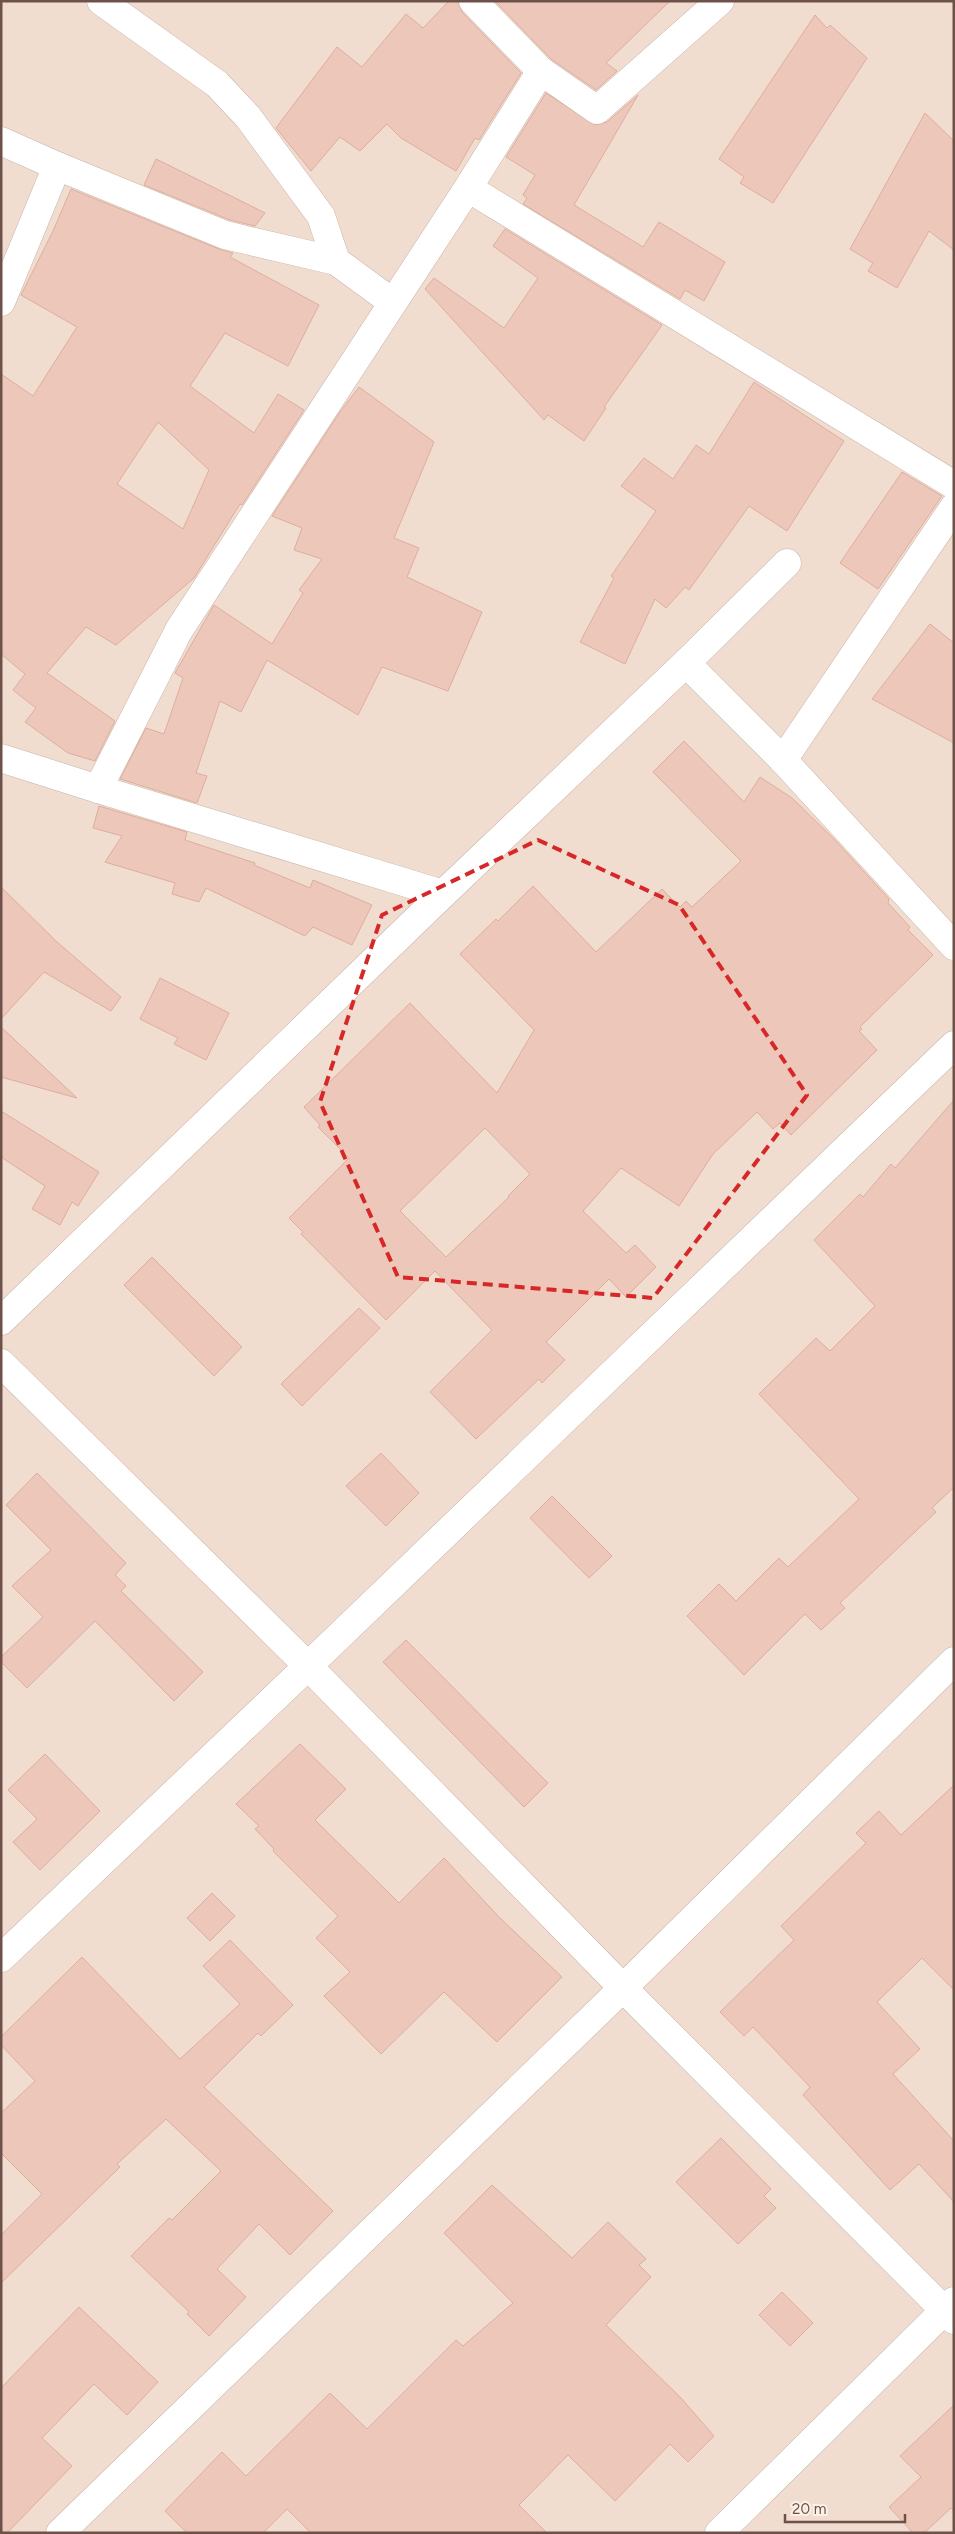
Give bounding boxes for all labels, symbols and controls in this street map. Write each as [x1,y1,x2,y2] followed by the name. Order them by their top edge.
[785,2492,905,2524] scale bar
[792,2500,826,2518] text: 20 m

